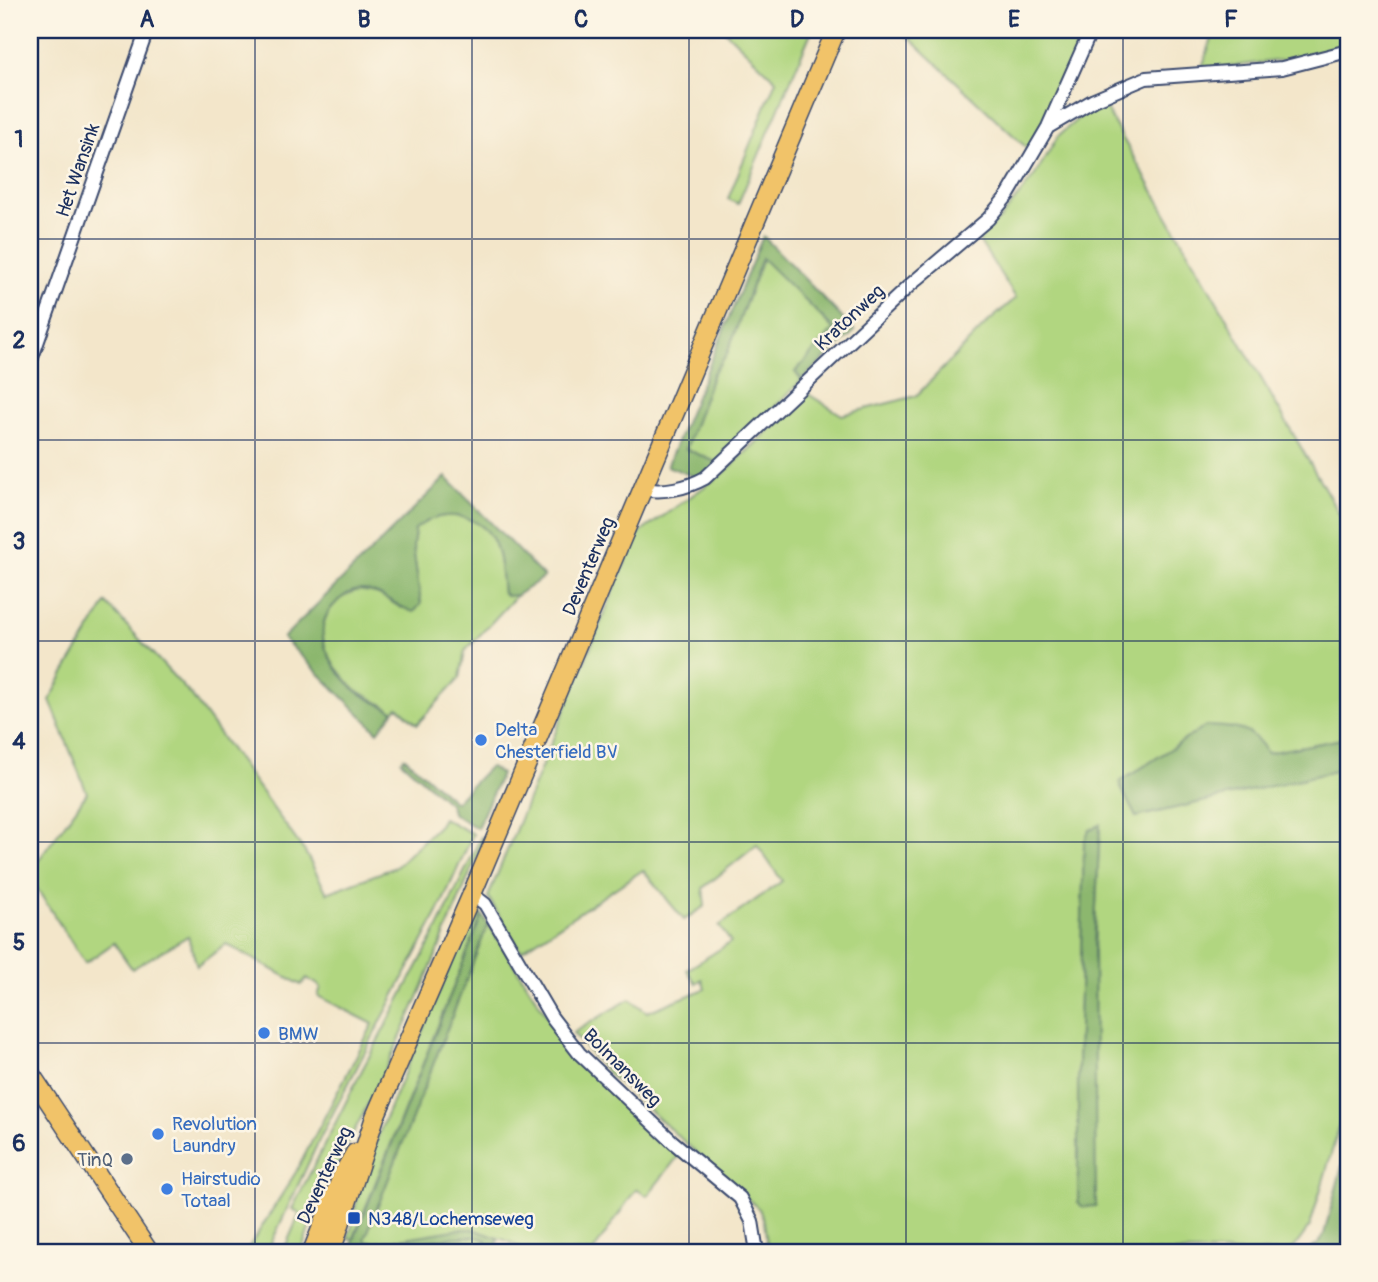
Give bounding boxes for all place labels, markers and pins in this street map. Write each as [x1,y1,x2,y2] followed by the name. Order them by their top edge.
[495,718,618,764] place label: Delta Chesterfield BV
[473,732,489,748] marker: Delta Chesterfield BV
[278,1022,319,1046] place label: BMW
[256,1025,272,1041] marker: BMW
[172,1112,257,1158] place label: Revolution Laundry
[150,1126,166,1142] marker: Revolution Laundry
[77,1148,113,1172] place label: TinQ
[119,1151,135,1167] marker: TinQ
[181,1167,261,1213] place label: Hairstudio Totaal
[159,1181,175,1197] marker: Hairstudio Totaal
[368,1207,534,1231] place label: N348/Lochemseweg
[346,1210,362,1226] marker: N348/Lochemseweg

